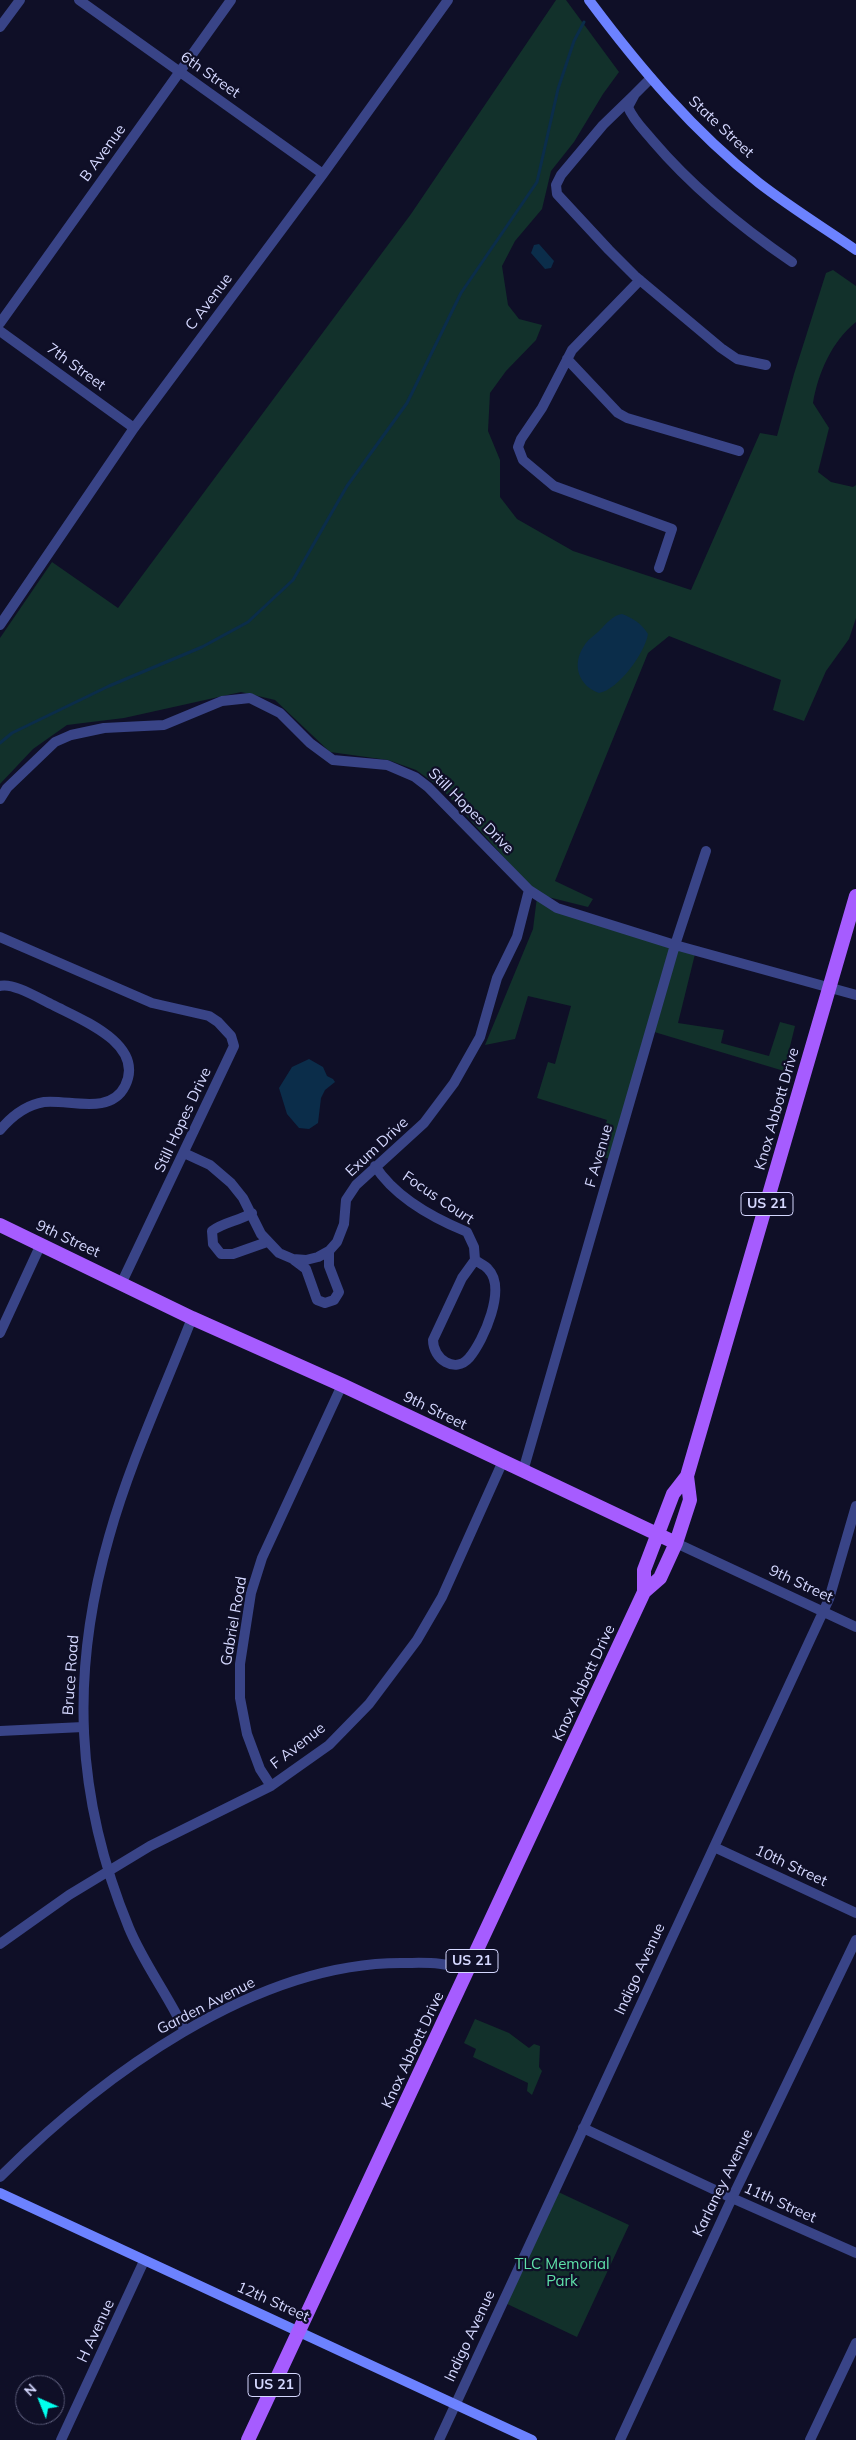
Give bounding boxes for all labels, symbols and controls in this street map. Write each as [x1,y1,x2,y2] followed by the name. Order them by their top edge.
[177,48,243,102] street label: 6th Street
[685,92,757,162] street label: State Street
[76,121,130,185] street label: B Avenue
[182,270,236,334] street label: C Avenue
[43,340,109,394] street label: 7th Street
[424,764,518,858] street label: Still Hopes Drive
[751,1046,803,1172] street label: Knox Abbott Drive
[151,1065,215,1175] street label: Still Hopes Drive
[342,1114,412,1180] street label: Exum Drive
[581,1122,617,1190] street label: F Avenue
[399,1168,477,1228] street label: Focus Court
[741,1192,793,1216] road number: US 21
[33,1216,103,1262] street label: 9th Street
[400,1388,470,1434] street label: 9th Street
[766,1561,836,1607] street label: 9th Street
[217,1575,251,1667] street label: Gabriel Road
[549,1622,619,1744] street label: Knox Abbott Drive
[59,1634,83,1716] street label: Bruce Road
[267,1719,329,1773] street label: F Avenue
[752,1841,830,1891] street label: 10th Street
[611,1920,669,2018] street label: Indigo Avenue
[446,1950,498,1972] road number: US 21
[154,1974,258,2038] street label: Garden Avenue
[378,1989,448,2111] street label: Knox Abbott Drive
[689,2126,757,2240] street label: Karlaney Avenue
[741,2179,819,2227] street label: 11th Street
[514,2255,610,2290] park label: TLC Memorial Park
[234,2278,312,2326] street label: 12th Street
[441,2287,499,2385] street label: Indigo Avenue
[74,2297,118,2365] street label: H Avenue
[248,2374,300,2396] road number: US 21
[15,2375,65,2425] north arrow
[20,2380,40,2400] text: N

